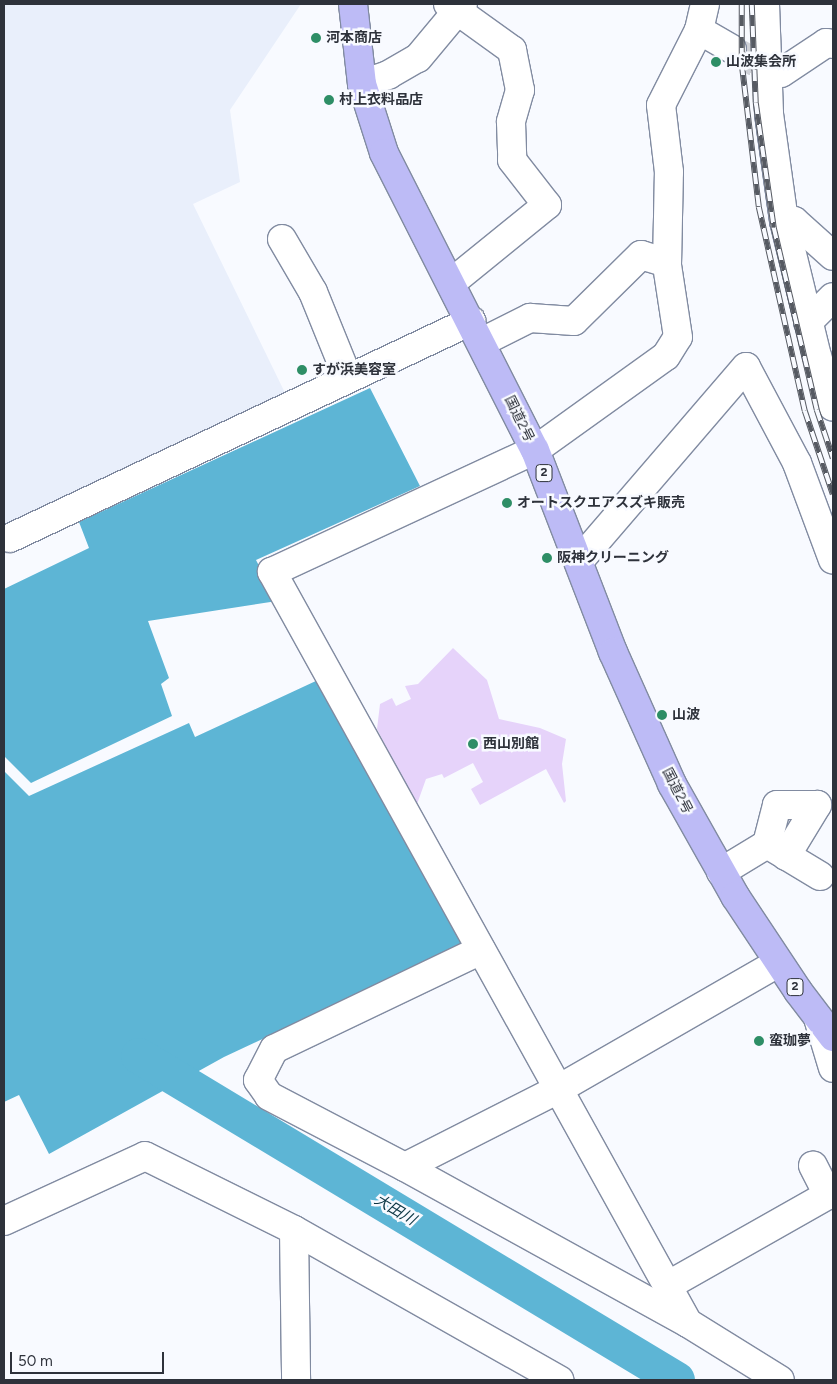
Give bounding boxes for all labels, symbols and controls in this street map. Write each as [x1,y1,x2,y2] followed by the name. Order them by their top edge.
[326,30,382,46] place label: 河本商店
[310,32,322,44] marker: 河本商店
[726,54,796,70] place label: 山波集会所
[710,56,722,68] marker: 山波集会所
[339,92,423,108] place label: 村上衣料品店
[323,94,335,106] marker: 村上衣料品店
[312,362,396,378] place label: すが浜美容室
[296,364,308,376] marker: すが浜美容室
[501,393,537,445] street label: 国道2号
[535,463,553,482] road number: 2
[517,495,685,511] place label: オートスクエアスズキ販売
[501,497,513,509] marker: オートスクエアスズキ販売
[557,550,669,566] place label: 阪神クリーニング
[541,552,553,564] marker: 阪神クリーニング
[672,707,700,723] place label: 山波
[656,709,668,721] marker: 山波
[483,736,539,752] place label: 西山別館
[467,738,479,750] marker: 西山別館
[658,765,696,817] street label: 国道2号
[786,978,804,996] road number: 2
[769,1033,811,1049] place label: 蛮珈夢
[753,1035,765,1047] marker: 蛮珈夢
[371,1191,419,1229] water label: 大田川
[12,1342,166,1374] scale bar
[18,1352,53,1370] text: 50 m

